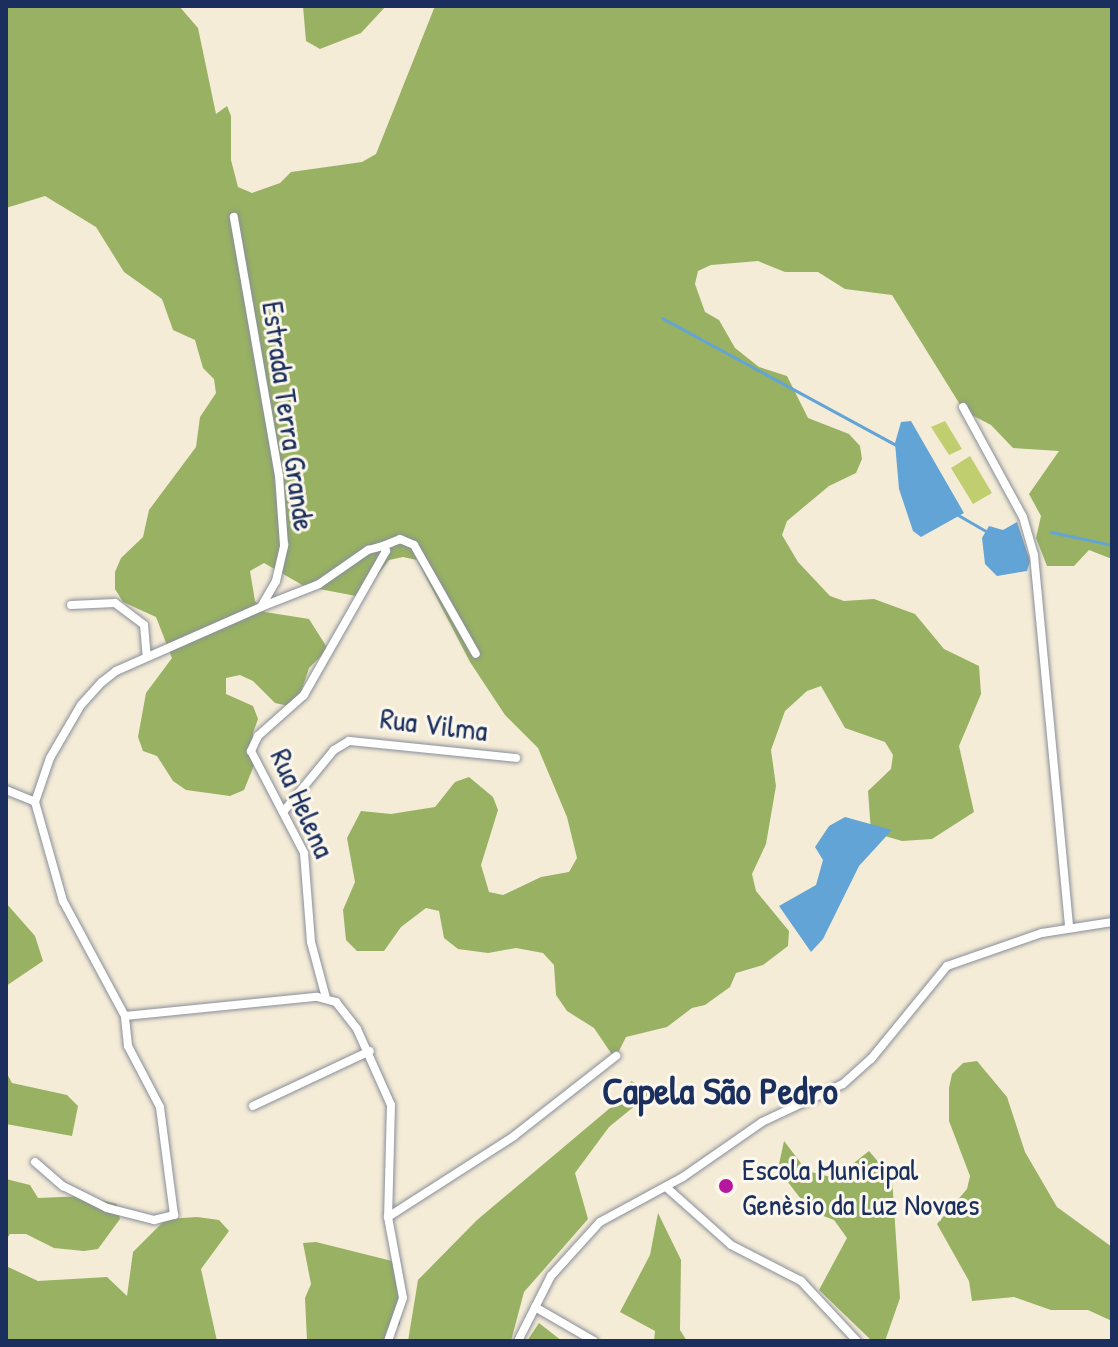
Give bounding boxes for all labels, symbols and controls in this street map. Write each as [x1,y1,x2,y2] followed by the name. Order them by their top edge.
[255,299,323,533] street label: Estrada Terra Grande
[378,700,490,748] street label: Rua Vilma
[263,743,343,863] street label: Rua Helena
[602,1068,838,1114] district label: Capela São Pedro
[742,1151,980,1222] place label: Escola Municipal Genèsio da Luz Novaes
[717,1177,735,1195] marker: Escola Municipal Genèsio da Luz Novaes

